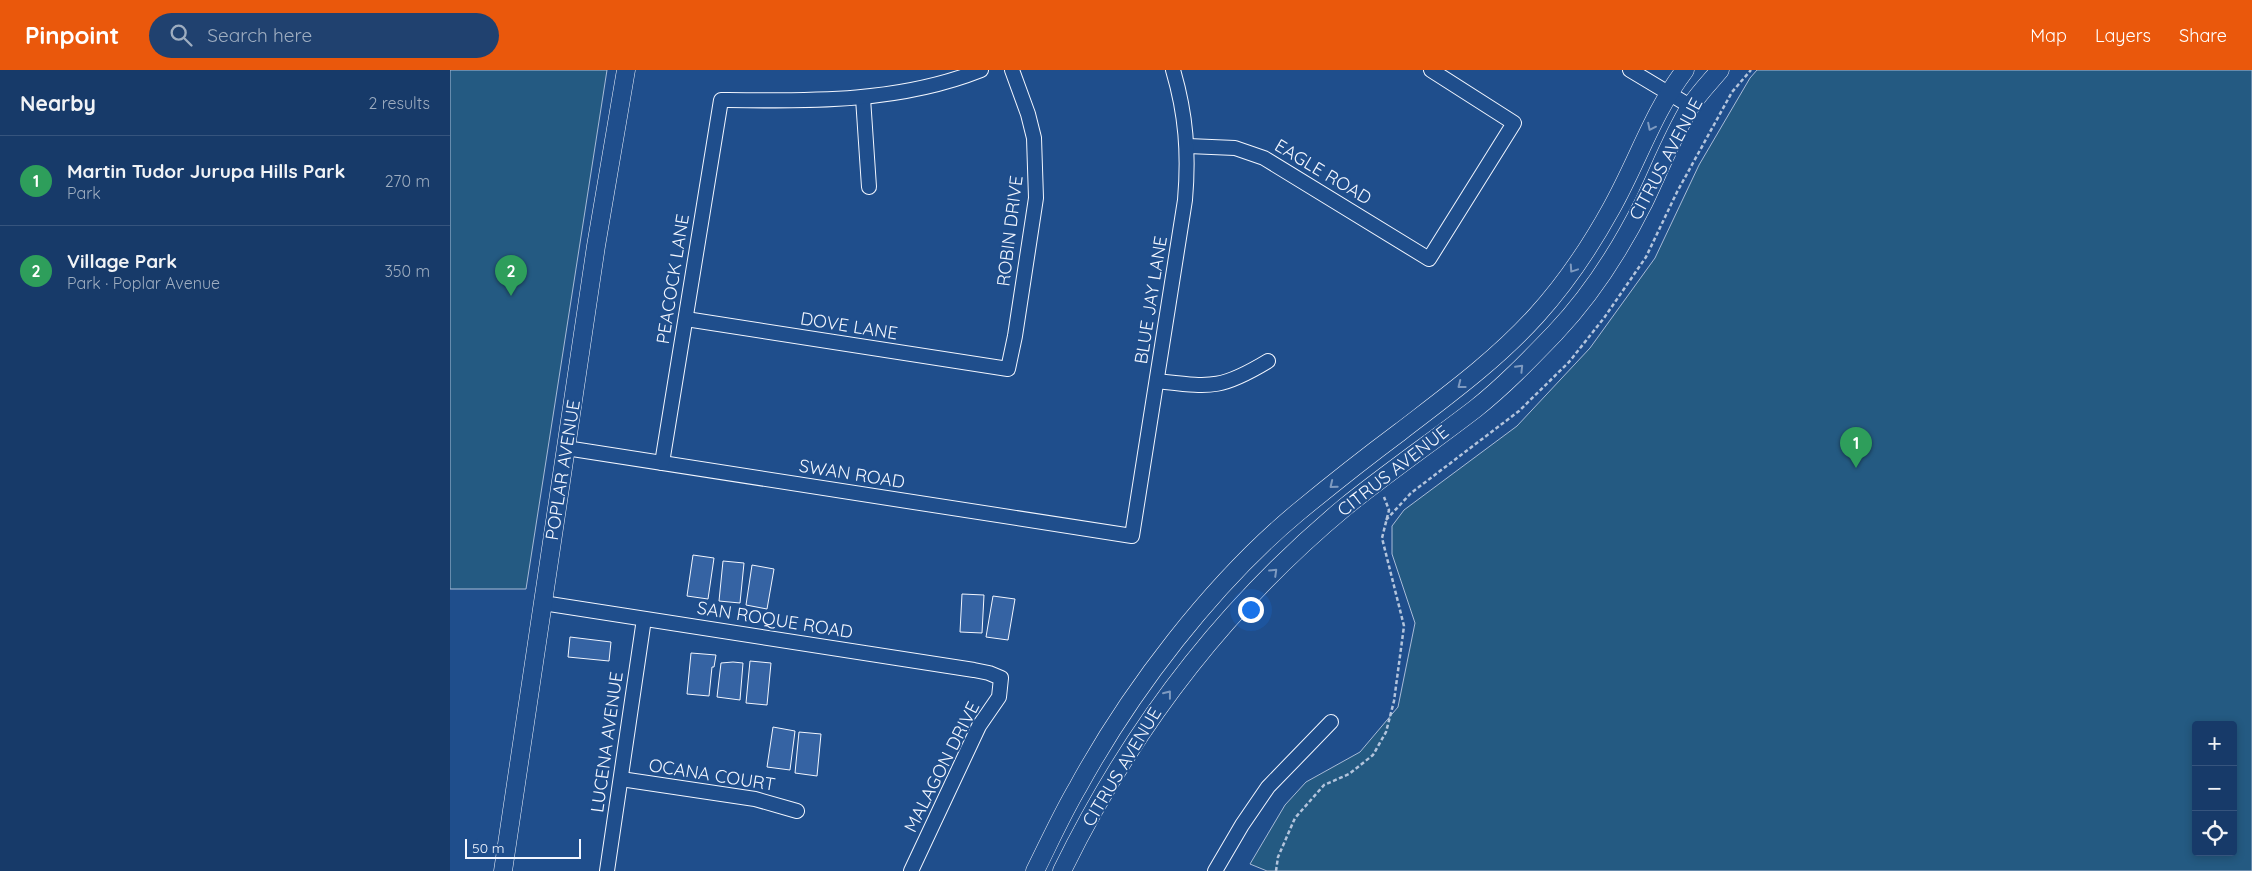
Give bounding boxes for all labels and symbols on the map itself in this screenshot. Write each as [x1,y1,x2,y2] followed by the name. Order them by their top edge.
[1624,94,1707,224] street label: CITRUS AVENUE
[1648,121,1658,130] one-way arrow
[1271,134,1376,210] street label: EAGLE ROAD
[991,174,1028,288] street label: ROBIN DRIVE
[651,212,694,346] street label: PEACOCK LANE
[1129,234,1172,366] street label: BLUE JAY LANE
[495,255,527,296] pin: 2
[1570,263,1579,272] one-way arrow
[799,306,899,345] street label: DOVE LANE
[1515,365,1524,374] one-way arrow
[1458,380,1467,388] one-way arrow
[540,398,585,542] street label: POPLAR AVENUE
[1332,420,1453,521] street label: CITRUS AVENUE
[1840,427,1872,468] pin: 1
[797,454,907,493] street label: SWAN ROAD
[1329,479,1339,488] one-way arrow
[1268,569,1277,578] one-way arrow
[695,596,855,643] street label: SAN ROQUE ROAD
[1238,597,1264,623] your location
[585,670,628,814] street label: LUCENA AVENUE
[1162,690,1171,700] one-way arrow
[899,698,984,836] street label: MALAGON DRIVE
[1077,703,1166,831] street label: CITRUS AVENUE
[647,753,777,796] street label: OCANA COURT
[465,836,581,859] scale bar

